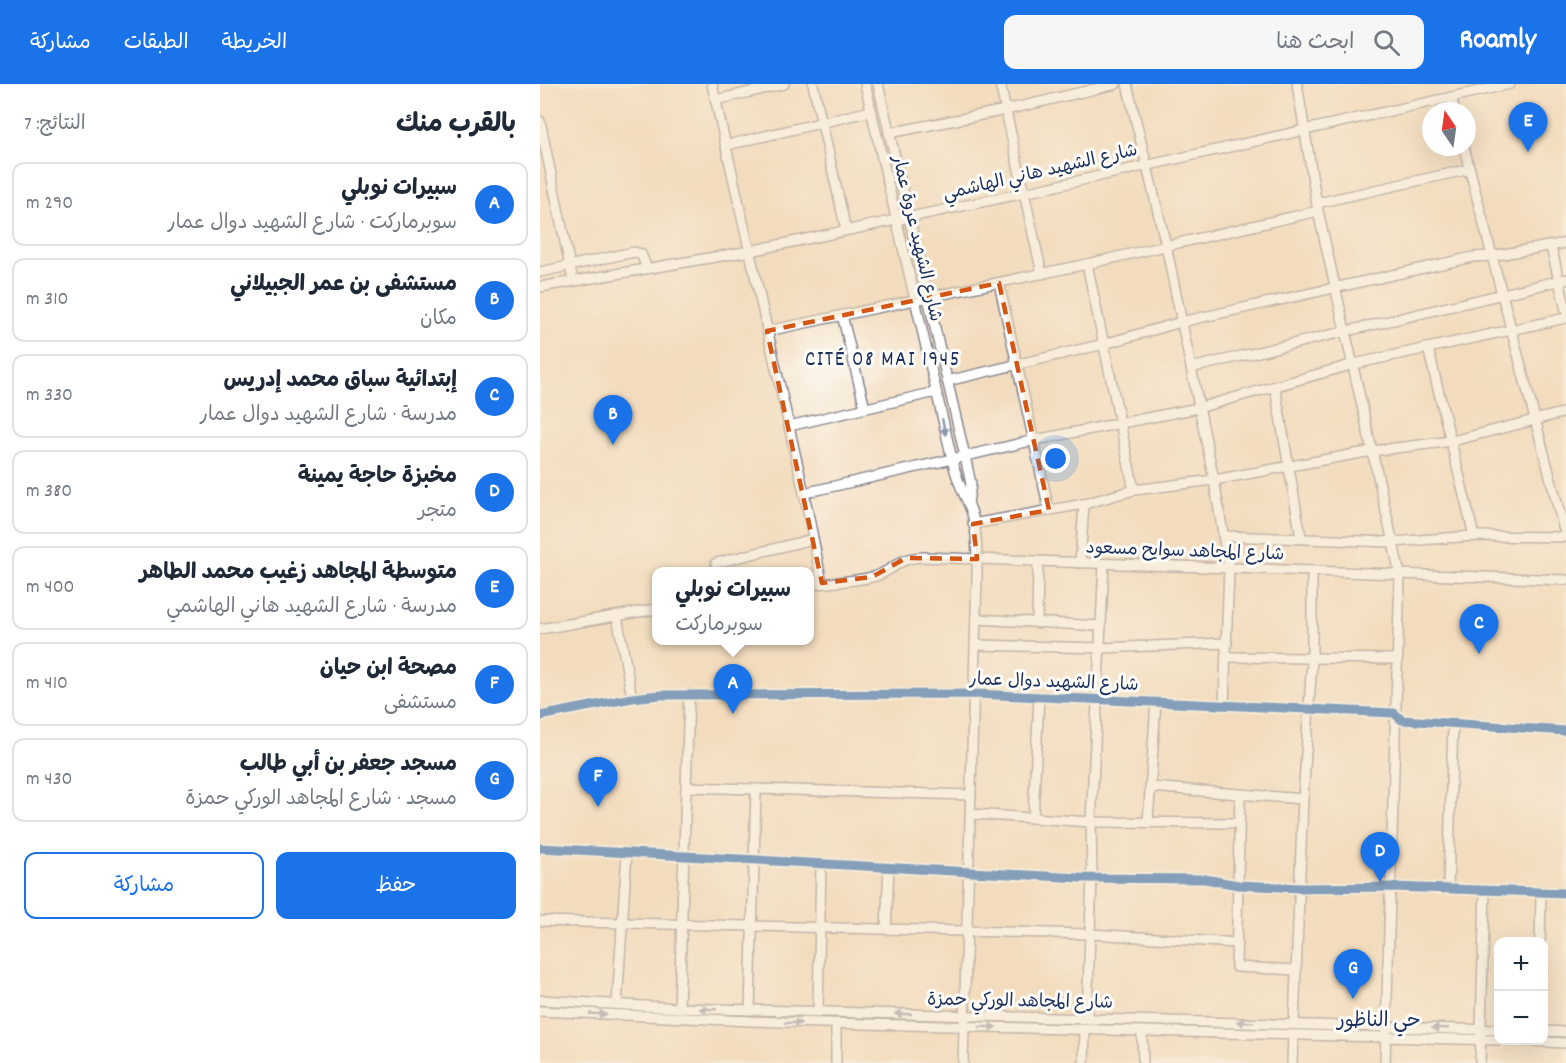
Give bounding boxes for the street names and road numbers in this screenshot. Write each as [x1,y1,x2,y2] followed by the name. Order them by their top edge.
[941,139,1141,209] street label: شارع الشهيد هاني الهاشمي
[884,152,947,324] street label: شارع الشهيد عروة عمار
[1085,537,1285,568] street label: شارع المجاهد سوايح مسعود
[968,668,1139,699] street label: شارع الشهيد دوال عمار
[927,988,1113,1018] street label: شارع المجاهد الوركي حمزة

